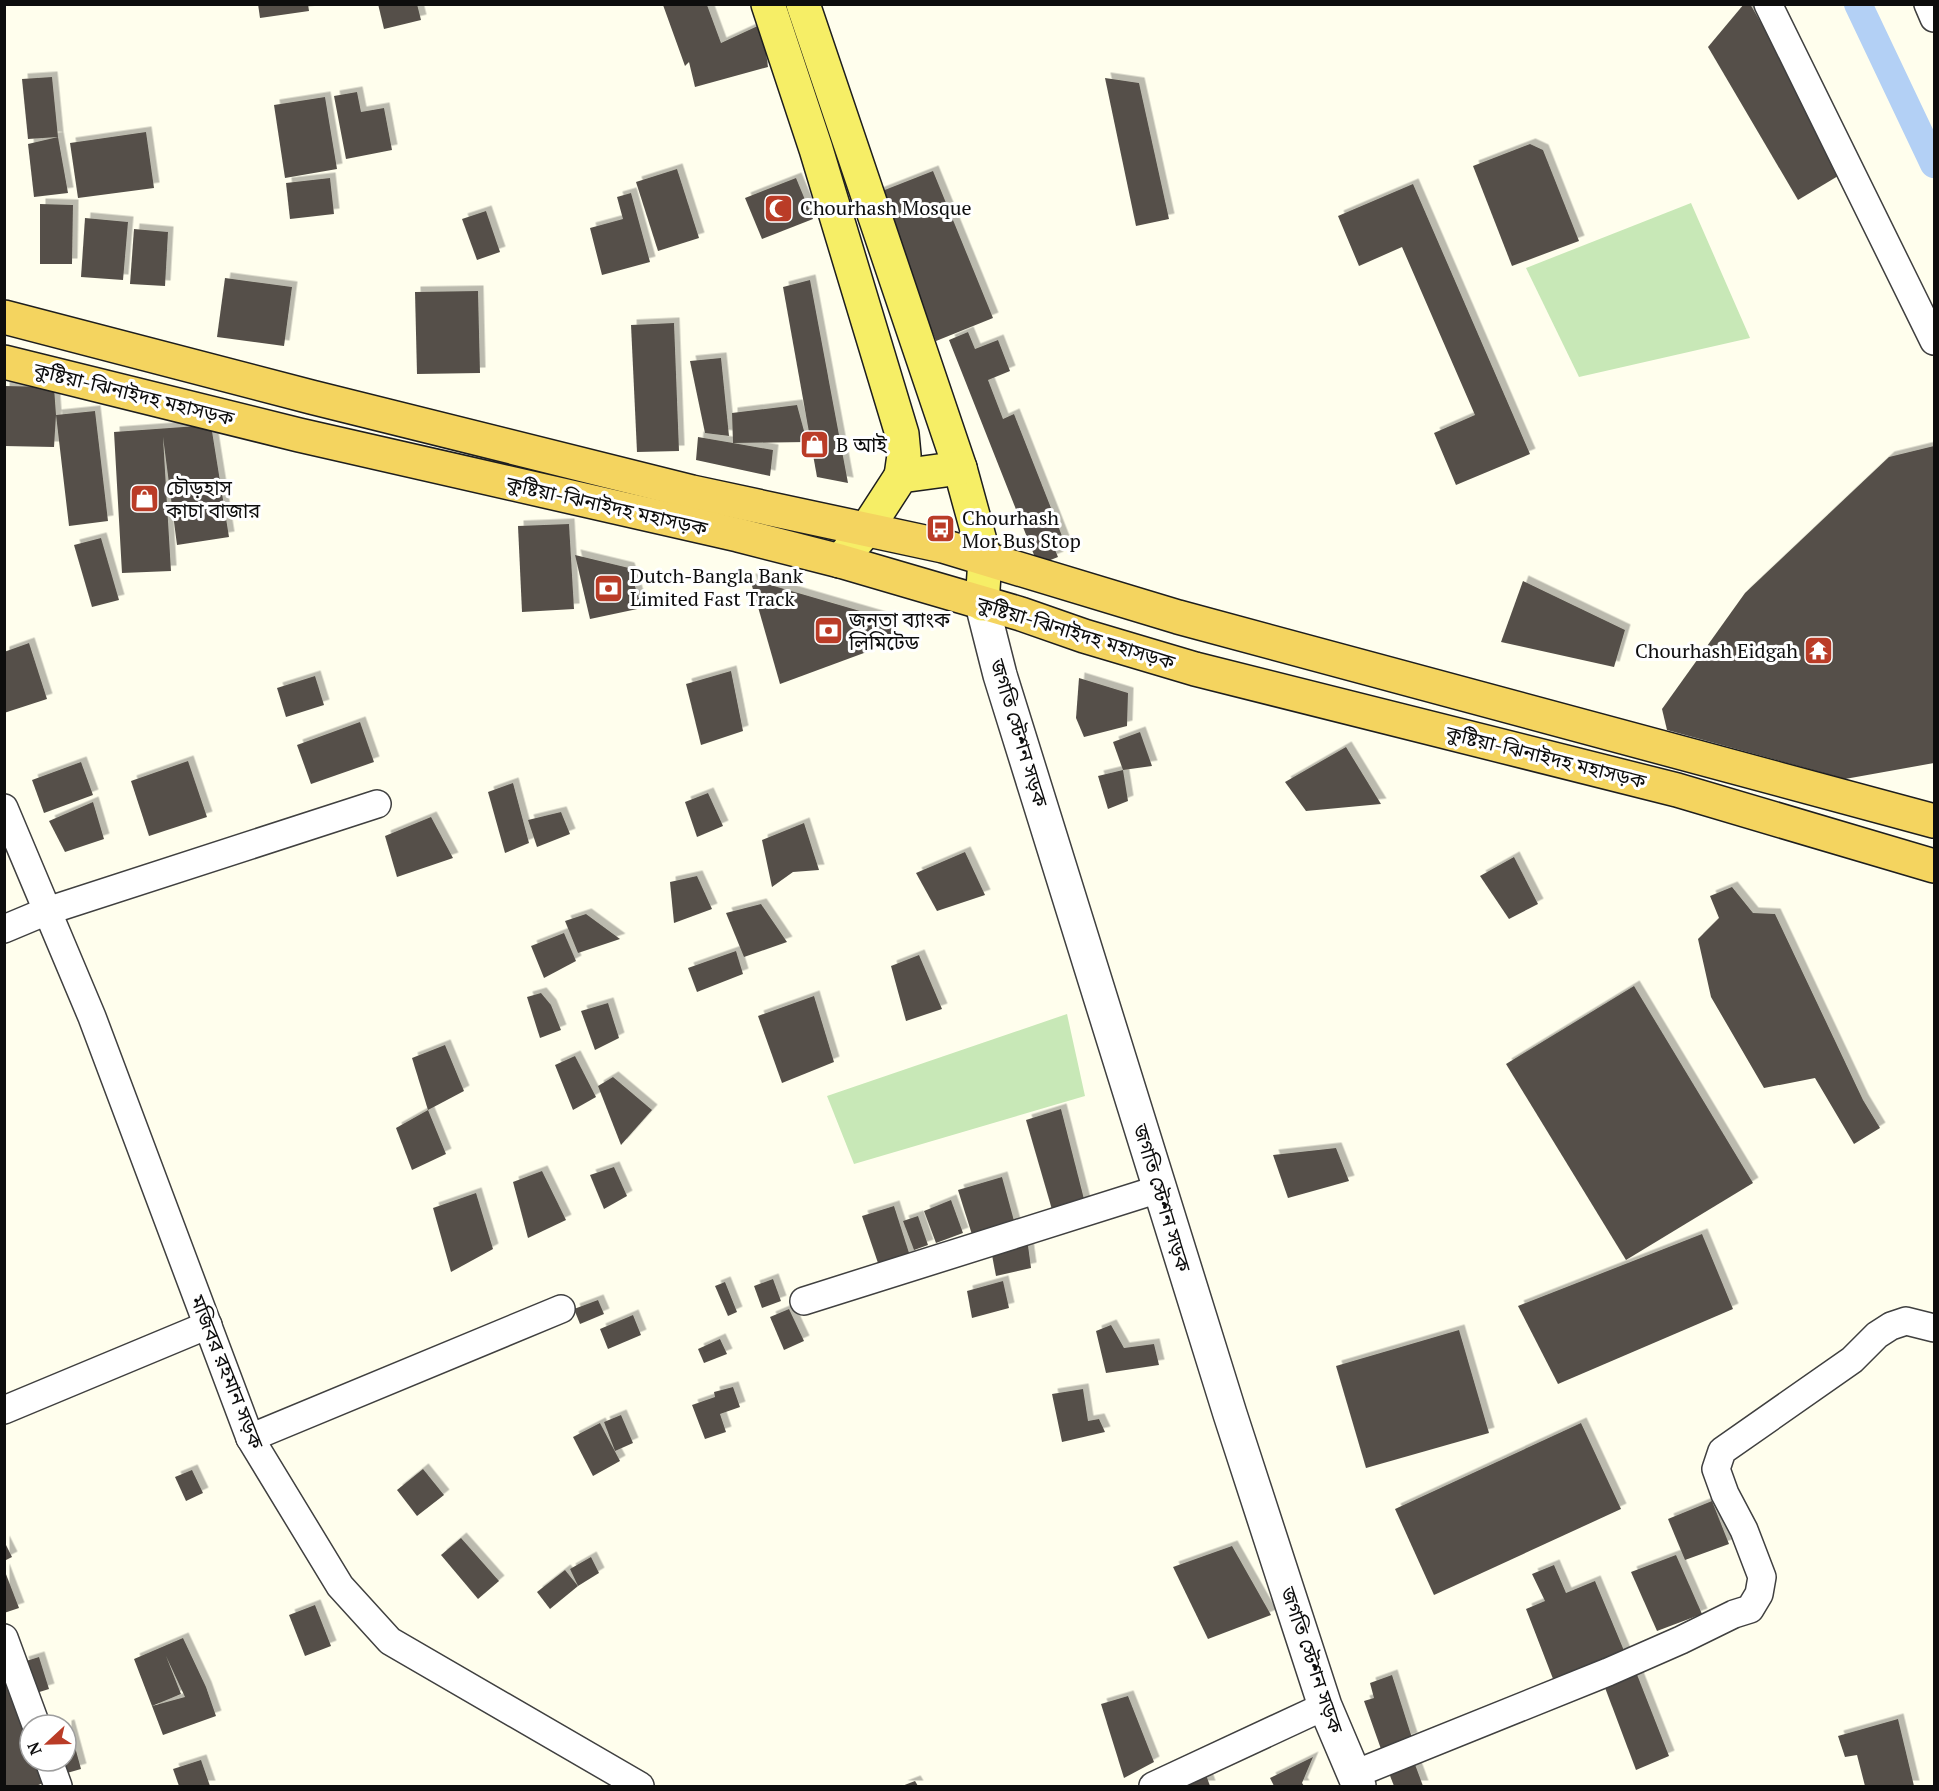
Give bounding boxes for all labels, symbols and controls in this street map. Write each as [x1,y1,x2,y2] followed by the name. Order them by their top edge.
[763,192,795,224] mosque icon: Chourhash Mosque
[800,194,972,221] place label: Chourhash Mosque
[30,355,238,432] street label: কুষ্টিয়া-ঝিনাইদহ মহাসড়ক
[799,429,831,461] shop icon: B আই
[836,431,887,458] place label: B আই
[503,469,711,542] street label: কুষ্টিয়া-ঝিনাইদহ মহাসড়ক
[165,474,261,524] place label: চৌড়হাস কাচা বাজার
[129,483,161,515] shop icon: চৌড়হাস কাচা বাজার
[962,504,1081,554] place label: Chourhash Mor Bus Stop
[925,513,957,545] bus stop icon: Chourhash Mor Bus Stop
[630,562,804,612] place label: Dutch-Bangla Bank Limited Fast Track
[593,572,625,604] bank icon: Dutch-Bangla Bank Limited Fast Track
[973,589,1179,676] street label: কুষ্টিয়া-ঝিনাইদহ মহাসড়ক
[848,606,951,656] place label: জনতা ব্যাংক লিমিটেড
[812,615,844,647] bank icon: জনতা ব্যাংক লিমিটেড
[1803,635,1835,667] temple icon: Chourhash Eidgah
[1635,637,1798,664] place label: Chourhash Eidgah
[984,655,1055,811] street label: জগতি স্টেশন সড়ক
[1442,718,1650,795] street label: কুষ্টিয়া-ঝিনাইদহ মহাসড়ক
[1127,1120,1198,1276] street label: জগতি স্টেশন সড়ক
[184,1290,271,1453] street label: মজিবর রহমান সড়ক
[1274,1582,1350,1737] street label: জগতি স্টেশন সড়ক
[18,1713,78,1773] north arrow
[22,1739,47,1758] text: N

